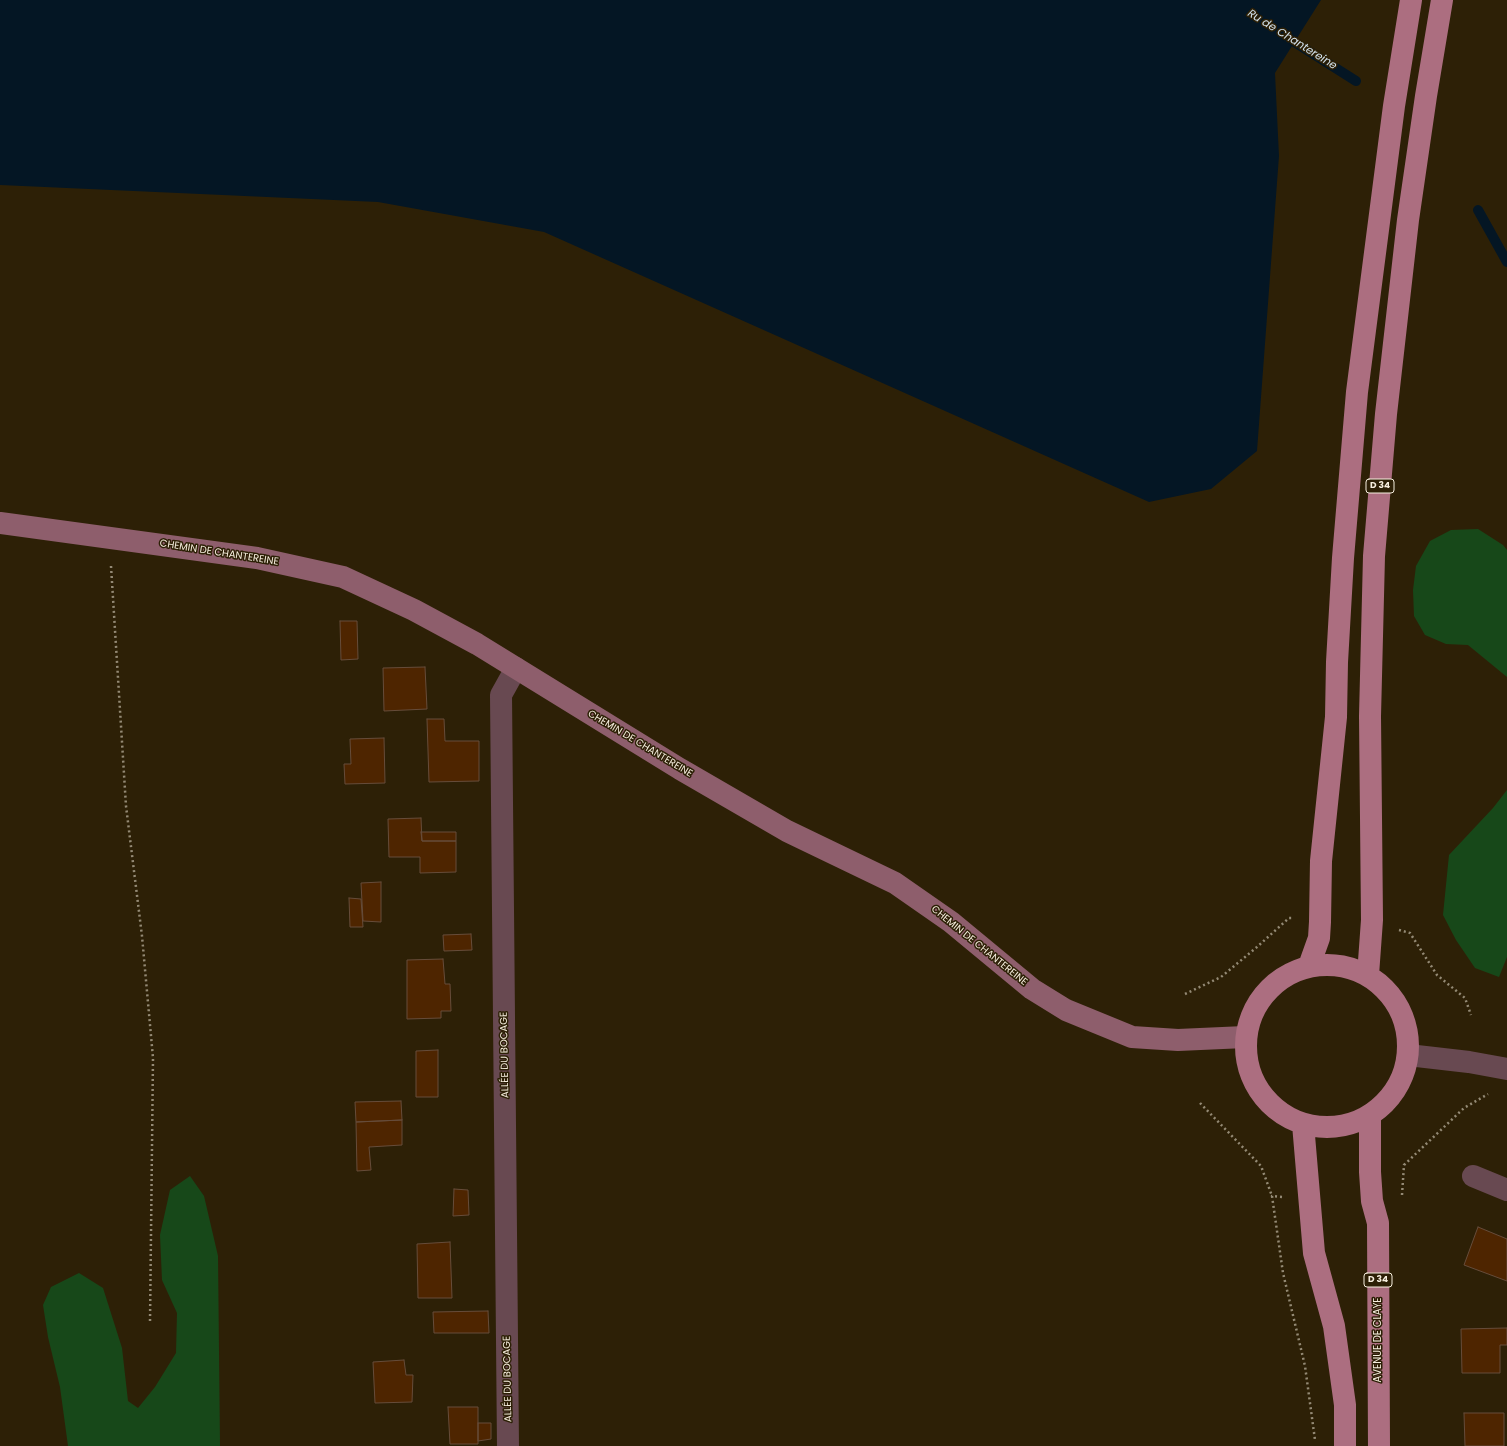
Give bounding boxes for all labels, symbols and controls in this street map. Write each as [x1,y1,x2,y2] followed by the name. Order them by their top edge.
[1245,7,1339,73] water label: Ru de Chantereine
[1366,479,1394,493] road number: D 34
[159,538,279,568] street label: CHEMIN DE CHANTEREINE
[585,708,695,780] street label: CHEMIN DE CHANTEREINE
[929,904,1029,988] street label: CHEMIN DE CHANTEREINE
[498,1012,512,1098] street label: ALLÉE DU BOCAGE
[1364,1273,1392,1287] road number: D 34
[1372,1298,1384,1382] street label: AVENUE DE CLAYE
[501,1336,515,1422] street label: ALLÉE DU BOCAGE

